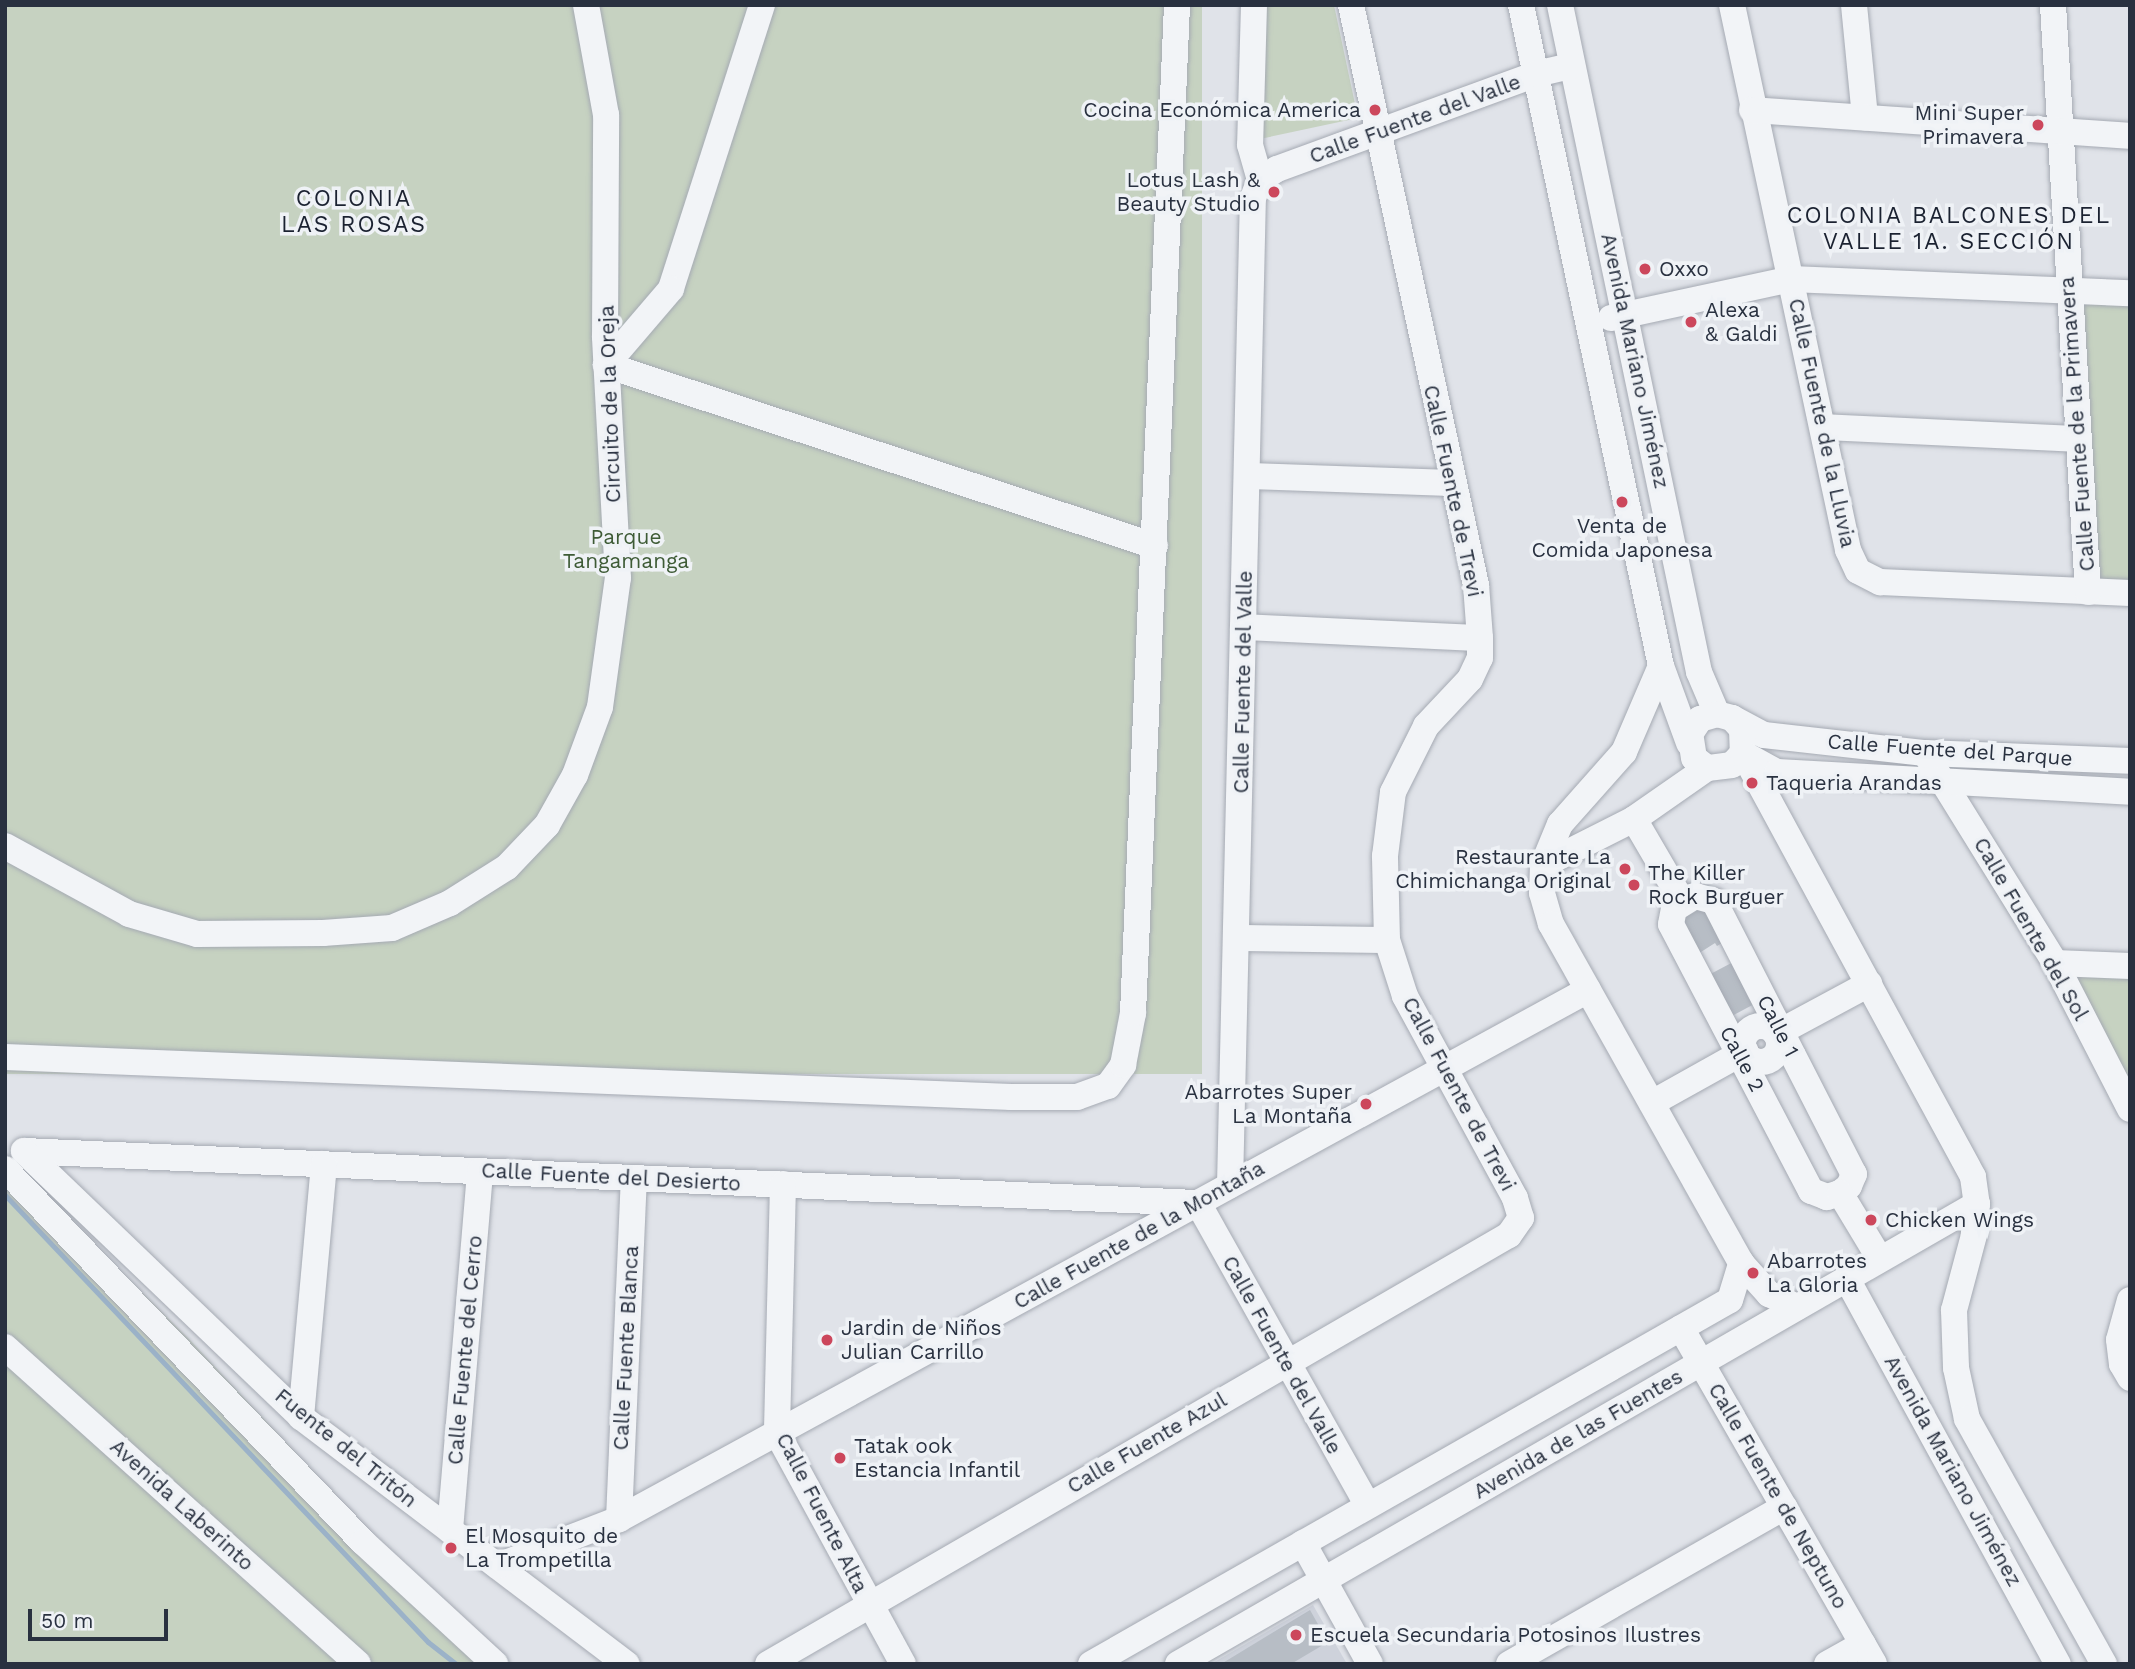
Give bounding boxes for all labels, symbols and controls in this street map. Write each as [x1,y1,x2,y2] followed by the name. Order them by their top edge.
[1305,69,1525,169] street label: Calle Fuente del Valle
[1081,97,1361,123] place label: Cocina Económica America
[1915,100,2024,150] place label: Mini Super Primavera
[1367,102,1383,118] marker: Cocina Económica America
[2030,117,2046,133] marker: Mini Super Primavera
[1116,167,1260,217] place label: Lotus Lash & Beauty Studio
[1266,184,1282,200] marker: Lotus Lash & Beauty Studio
[282,185,426,239] district label: COLONIA LAS ROSAS
[1789,202,2109,256] district label: COLONIA BALCONES DEL VALLE 1A. SECCIÓN
[1596,231,1674,491] street label: Avenida Mariano Jiménez
[1659,256,1709,282] place label: Oxxo
[1637,261,1653,277] marker: Oxxo
[2054,275,2100,573] street label: Calle Fuente de la Primavera
[1783,296,1861,550] street label: Calle Fuente de la Lluvia
[1705,297,1778,347] place label: Alexa & Galdi
[594,304,626,504] street label: Circuito de la Oreja
[1683,314,1699,330] marker: Alexa & Galdi
[1418,382,1488,600] street label: Calle Fuente de Trevi
[1614,494,1630,510] marker: Venta de Comida Japonesa
[1531,513,1713,563] place label: Venta de Comida Japonesa
[563,524,689,574] park label: Parque Tangamanga
[1228,570,1258,794] street label: Calle Fuente del Valle
[1826,729,2074,771] street label: Calle Fuente del Parque
[1766,770,1943,796] place label: Taqueria Arandas
[1744,775,1760,791] marker: Taqueria Arandas
[1968,833,2094,1025] street label: Calle Fuente del Sol
[1395,844,1611,894] place label: Restaurante La Chimichanga Original
[1648,860,1785,910] place label: The Killer Rock Burguer
[1617,861,1633,877] marker: Restaurante La Chimichanga Original
[1626,877,1642,893] marker: The Killer Rock Burguer
[1752,991,1804,1061] street label: Calle 1
[1397,992,1521,1196] street label: Calle Fuente de Trevi
[1714,1022,1770,1096] street label: Calle 2
[1185,1079,1352,1129] place label: Abarrotes Super La Montaña
[1358,1096,1374,1112] marker: Abarrotes Super La Montaña
[1009,1155,1269,1315] street label: Calle Fuente de la Montaña
[480,1158,742,1196] street label: Calle Fuente del Desierto
[1885,1207,2035,1233] place label: Chicken Wings
[1863,1212,1879,1228] marker: Chicken Wings
[442,1234,488,1466] street label: Calle Fuente del Cerro
[608,1245,644,1451] street label: Calle Fuente Blanca
[1767,1248,1867,1298] place label: Abarrotes La Gloria
[1217,1251,1347,1459] street label: Calle Fuente del Valle
[1745,1265,1761,1281] marker: Abarrotes La Gloria
[841,1315,1002,1365] place label: Jardin de Niños Julian Carrillo
[819,1332,835,1348] marker: Jardin de Niños Julian Carrillo
[1879,1351,2027,1591] street label: Avenida Mariano Jiménez
[1469,1364,1687,1504] street label: Avenida de las Fuentes
[1703,1379,1853,1613] street label: Calle Fuente de Neptuno
[269,1383,423,1513] street label: Fuente del Tritón
[1062,1387,1232,1499] street label: Calle Fuente Azul
[771,1428,873,1598] street label: Calle Fuente Alta
[854,1433,1021,1483] place label: Tatak ook Estancia Infantil
[105,1434,259,1576] street label: Avenida Laberinto
[832,1450,848,1466] marker: Tatak ook Estancia Infantil
[465,1523,619,1573] place label: El Mosquito de La Trompetilla
[443,1540,459,1556] marker: El Mosquito de La Trompetilla
[32,1596,172,1640] scale bar
[41,1608,93,1633] text: 50 m
[1310,1622,1702,1648] place label: Escuela Secundaria Potosinos Ilustres
[1288,1627,1304,1643] marker: Escuela Secundaria Potosinos Ilustres

